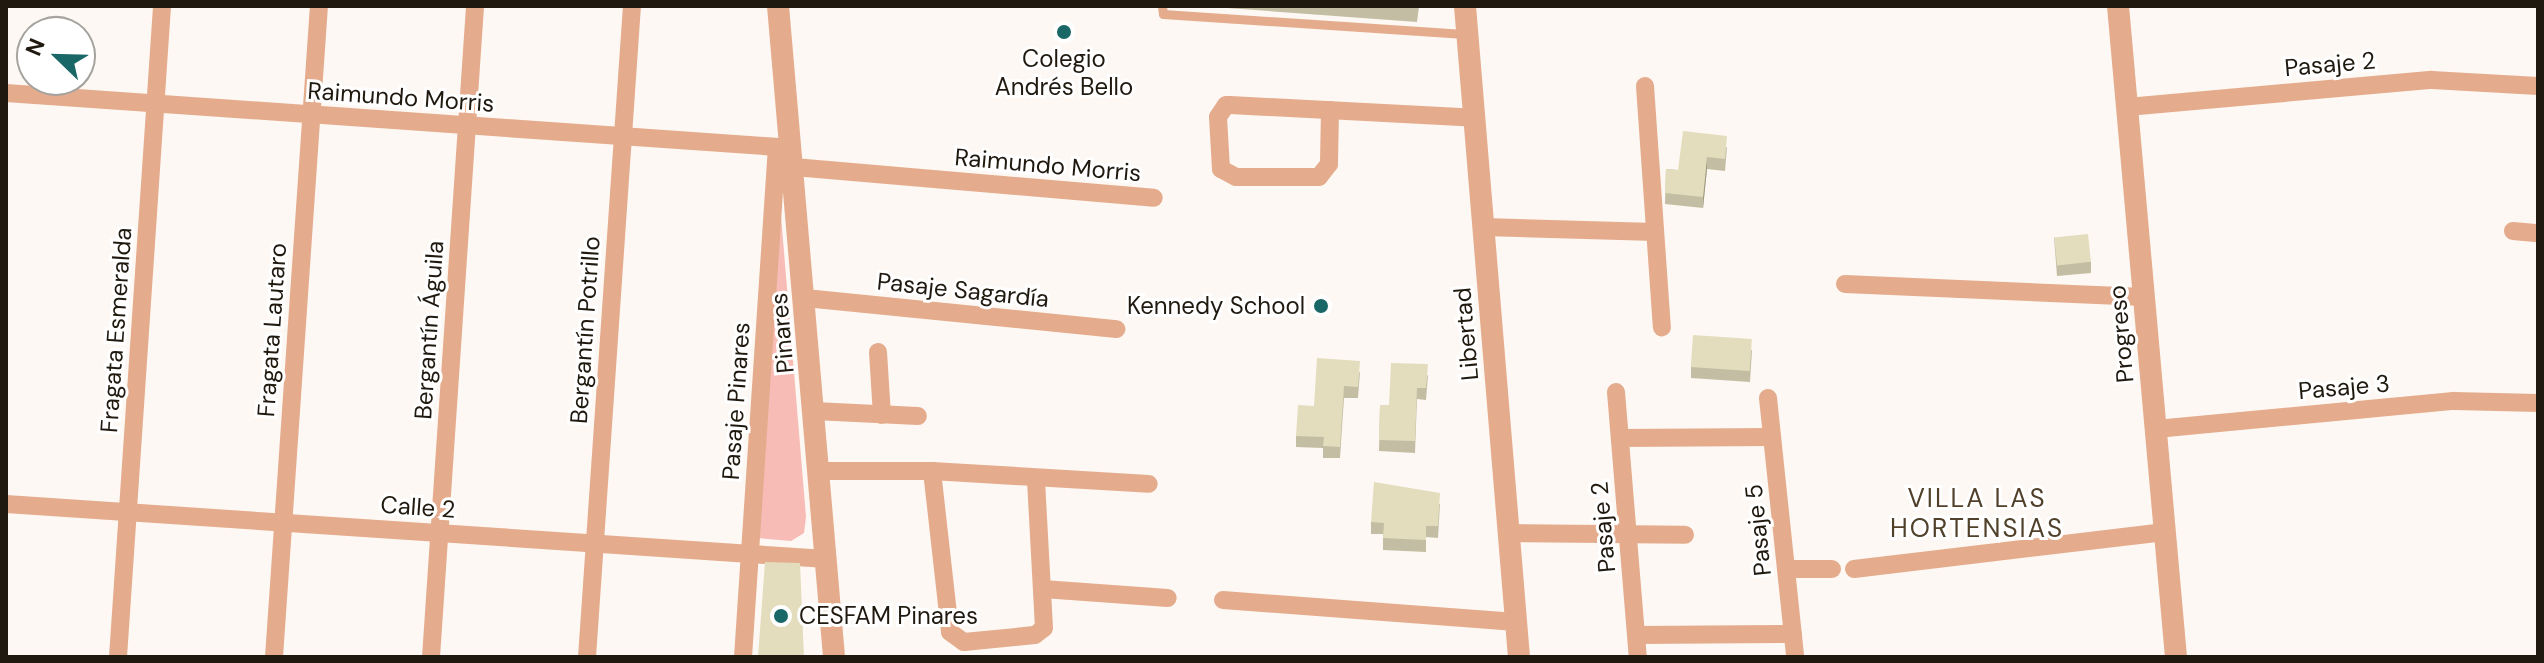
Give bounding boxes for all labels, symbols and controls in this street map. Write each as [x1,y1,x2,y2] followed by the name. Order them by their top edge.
[16,16,96,96] north arrow
[1055,23,1073,41] marker: Colegio Andrés Bello
[19,34,52,60] text: N
[995,45,1133,101] place label: Colegio Andrés Bello
[2283,46,2377,82] street label: Pasaje 2
[307,76,495,118] street label: Raimundo Morris
[953,142,1143,188] street label: Raimundo Morris
[94,226,138,434] street label: Fragata Esmeralda
[564,235,606,425] street label: Bergantín Potrillo
[408,240,450,420] street label: Bergantín Águila
[252,242,292,418] street label: Fragata Lautaro
[876,267,1050,313] street label: Pasaje Sagardía
[2102,284,2140,384] street label: Progreso
[1448,286,1484,382] street label: Libertad
[764,292,800,374] street label: Pinares
[1127,292,1305,320] place label: Kennedy School
[1312,297,1330,315] marker: Kennedy School
[716,321,756,481] street label: Pasaje Pinares
[2297,369,2391,405] street label: Pasaje 3
[1585,480,1621,574] street label: Pasaje 2
[1739,483,1777,577] street label: Pasaje 5
[1890,483,2064,544] district label: VILLA LAS HORTENSIAS
[380,490,456,524] street label: Calle 2
[799,602,978,630] place label: CESFAM Pinares
[770,605,792,627] marker: CESFAM Pinares

